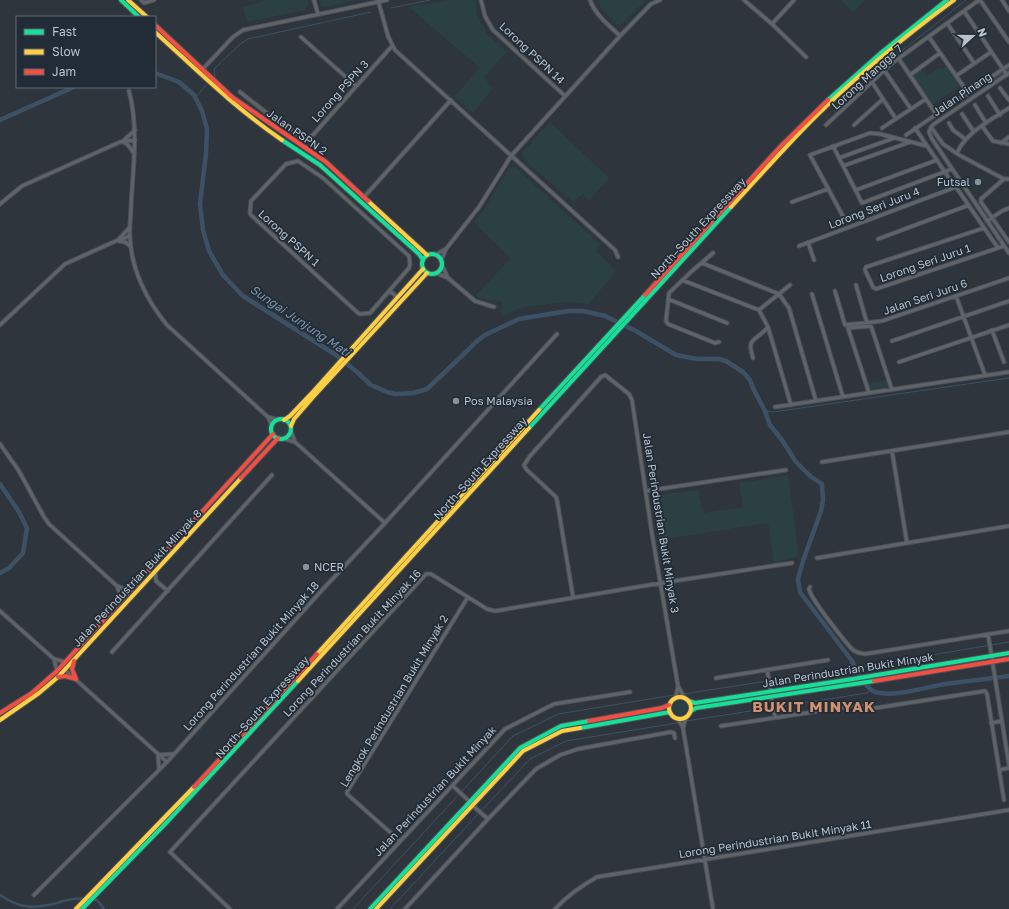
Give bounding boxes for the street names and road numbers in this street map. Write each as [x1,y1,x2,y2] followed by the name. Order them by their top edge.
[497,19,568,86] street label: Lorong PSPN 14
[829,41,905,112] street label: Lorong Mangga 7
[308,57,371,124] street label: Lorong PSPN 3
[930,69,994,118] street label: Jalan Pinang
[265,106,330,157] street label: Jalan PSPN 2
[647,174,748,281] street label: North–South Expressway
[826,184,921,231] street label: Lorong Seri Juru 4
[256,207,323,268] street label: Lorong PSPN 1
[878,241,972,284] street label: Lorong Seri Juru 1
[881,276,969,317] street label: Jalan Seri Juru 6
[430,414,529,522] street label: North–South Expressway
[641,432,682,614] street label: Jalan Perindustrian Bukit Minyak 3
[70,506,204,649] street label: Jalan Perindustrian Bukit Minyak 8
[280,566,424,719] street label: Lorong Perindustrian Bukit Minyak 16
[180,578,321,733] street label: Lorong Perindustrian Bukit Minyak 18
[337,612,450,789] street label: Lengkok Perindustrian Bukit Minyak 2
[761,650,934,689] street label: Jalan Perindustrian Bukit Minyak
[212,653,311,761] street label: North–South Expressway
[371,723,498,858] street label: Jalan Perindustrian Bukit Minyak
[678,817,872,860] street label: Lorong Perindustrian Bukit Minyak 11

